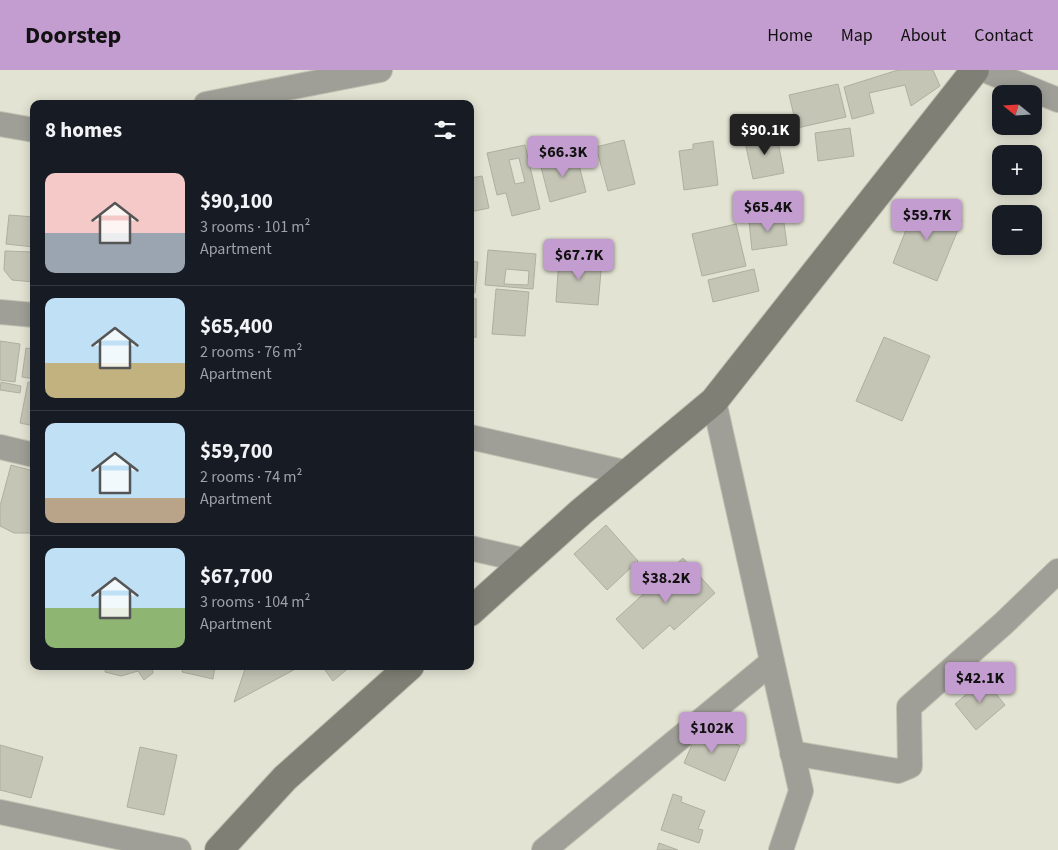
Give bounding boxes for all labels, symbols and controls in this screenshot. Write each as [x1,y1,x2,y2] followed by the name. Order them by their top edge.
[25,18,121,53] text: Doorstep
[767,23,813,48] text: Home
[841,23,873,48] text: Map
[901,23,946,48] text: About
[974,23,1033,48] text: Contact
[992,85,1042,135] north arrow
[992,85,1042,255] map controls
[724,114,806,156] pin: $90.1K
[45,115,122,145] text: 8 homes
[431,116,459,144] icon: filters
[741,119,789,141] text: $90.1K
[522,136,604,178] pin: $66.3K
[539,141,587,163] text: $66.3K
[992,145,1042,195] button: +
[200,186,273,216] text: $90,100
[727,190,809,233] pin: $65.4K
[85,193,145,253] icon: home
[744,196,792,218] text: $65.4K
[886,198,968,241] pin: $59.7K
[903,204,951,226] text: $59.7K
[992,205,1042,255] button: −
[200,216,310,238] text: 3 rooms · 101 m²
[200,238,272,260] text: Apartment
[538,238,620,281] pin: $67.7K
[555,244,603,266] text: $67.7K
[200,311,273,341] text: $65,400
[85,318,145,378] icon: home
[200,341,302,363] text: 2 rooms · 76 m²
[200,363,272,385] text: Apartment
[200,436,273,466] text: $59,700
[85,443,145,503] icon: home
[200,466,302,488] text: 2 rooms · 74 m²
[200,488,272,510] text: Apartment
[200,561,273,591] text: $67,700
[625,562,707,604] pin: $38.2K
[642,567,690,589] text: $38.2K
[85,568,145,628] icon: home
[200,591,310,613] text: 3 rooms · 104 m²
[200,613,272,635] text: Apartment
[939,662,1021,704] pin: $42.1K
[956,667,1004,689] text: $42.1K
[677,712,747,754] pin: $102K
[690,717,734,739] text: $102K

